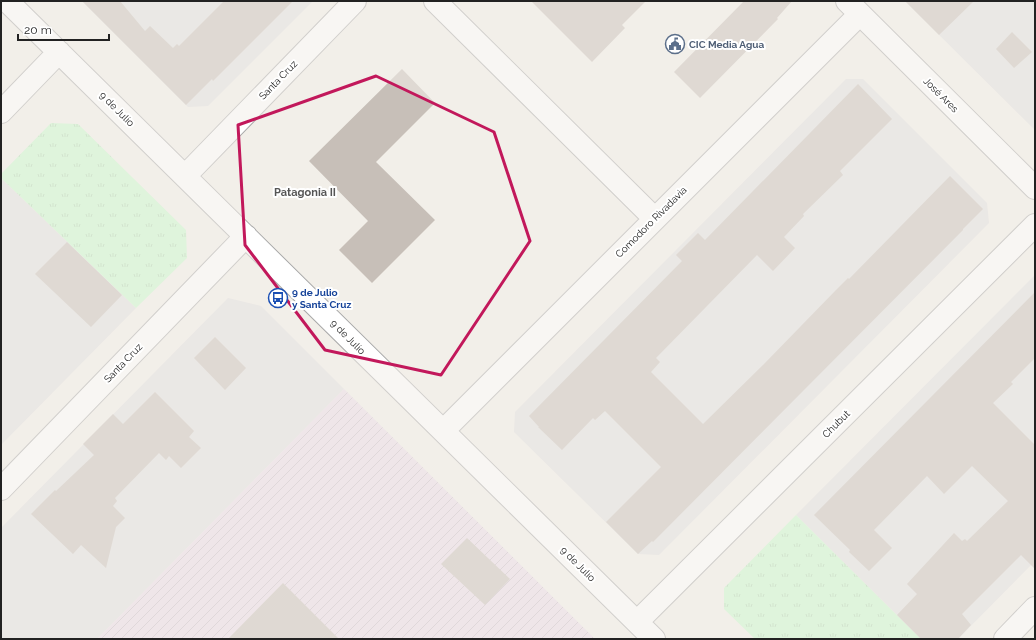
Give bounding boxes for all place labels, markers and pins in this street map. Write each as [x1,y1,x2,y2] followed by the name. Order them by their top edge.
[664,33,686,55] public building icon: CIC Media Agua
[689,39,764,50] place label: CIC Media Agua
[267,287,289,309] bus stop icon: 9 de Julio y Santa Cruz
[292,287,351,310] place label: 9 de Julio y Santa Cruz

